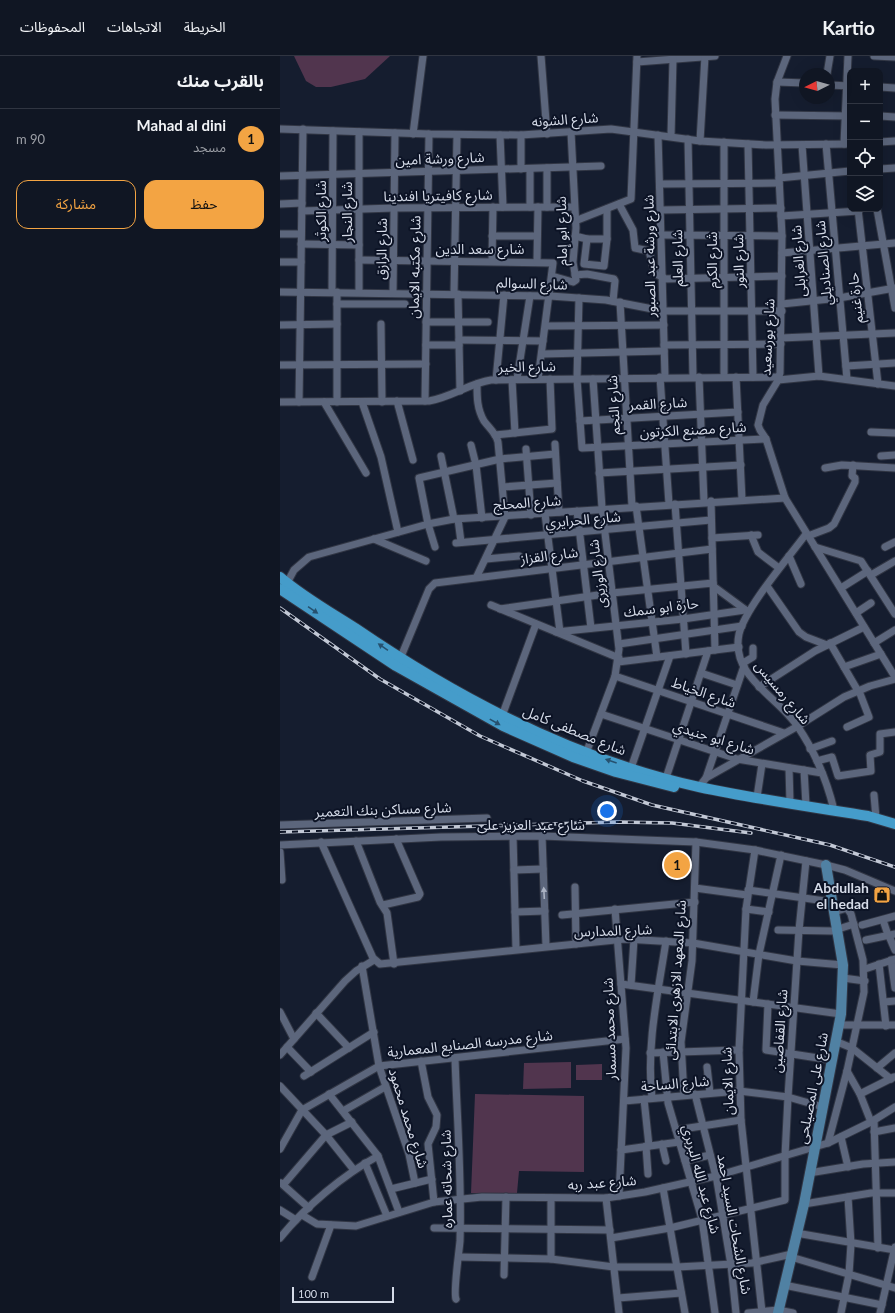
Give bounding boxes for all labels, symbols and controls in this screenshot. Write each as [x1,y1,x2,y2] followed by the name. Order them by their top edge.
[822,16,875,39] text: Kartio
[20,18,85,35] text: المحفوظات
[107,18,162,35] text: الاتجاهات
[184,18,226,35] text: الخريطة
[799,68,835,104] north arrow
[847,68,883,212] map controls
[847,68,883,104] button: +
[177,70,264,91] text: بالقرب منك
[847,104,883,140] button: −
[531,108,599,133] street label: شارع الشونه
[137,116,226,134] text: Mahad al dini
[16,131,45,147] text: 90 m
[247,131,255,147] text: 1
[193,139,226,155] text: مسجد
[847,140,883,176] button: locate
[395,148,485,171] street label: شارع ورشة امين
[847,176,883,212] button: layers
[16,180,136,229] button: مشاركة
[144,180,264,229] button: حفظ
[312,180,332,243] street label: شارع الكوثر
[338,182,358,243] street label: شارع النجار
[383,186,493,207] street label: شارع كافيتريا افندينا
[639,194,662,319] street label: شارع ورشة عبد الصبور
[552,196,573,266] street label: شارع ابو إمام
[405,215,426,319] street label: شارع مكتبه الايمان
[372,218,393,280] street label: شارع الرازق
[811,219,838,306] street label: شارع الصناديلي
[787,224,812,297] street label: شارع الغرابلى
[668,229,689,287] street label: شارع العلم
[703,232,723,288] street label: شارع الكرم
[729,234,750,289] street label: شارع النور
[436,240,525,260] street label: شارع سعد الدين
[844,271,869,324] street label: حارة غنيم
[496,273,568,296] street label: شارع السوالم
[756,298,780,376] street label: شارع بورسعيد
[497,357,556,378] street label: شارع الخير
[603,375,626,435] street label: شارع النجم
[627,393,688,416] street label: شارع القمر
[639,418,747,443] street label: شارع مصنع الكرتون
[492,491,562,516] street label: شارع المحلج
[545,507,622,534] street label: شارع الحرايري
[584,538,613,610] street label: شارع الوزيرى
[518,543,579,570] street label: شارع القزاز
[623,594,700,621] street label: حارة ابو سمك
[307,606,318,614] one-way arrow
[378,643,388,651] one-way arrow
[749,657,814,729] street label: شارع رمسيس
[669,673,739,714] street label: شارع الخياط
[520,702,629,761] street label: شارع مصطفى كامل
[670,717,757,761] street label: شارع ابو جنيدي
[489,718,501,725] one-way arrow
[605,758,617,764] one-way arrow
[313,798,452,823] street label: شارع مساكن بنك التعمير
[597,801,617,821] your location
[477,816,585,836] street label: شارع عبد العزيز على
[664,850,690,880] pin: 1
[813,879,869,912] place label: Abdullah el hedad
[872,885,892,905] shop icon: Abdullah el hedad
[541,886,547,899] one-way arrow
[661,899,692,1061] street label: شارع المعهد الازهرى الابتدائى
[574,920,653,943] street label: شارع المدارس
[599,977,622,1082] street label: شارع محمد مسمار
[768,989,793,1074] street label: شارع القفاصين
[386,1026,554,1063] street label: شارع مدرسه الصنايع المعمارية
[793,1031,834,1146] street label: شارع على المصيلحى
[717,1046,740,1115] street label: شارع الايمان
[383,1066,432,1171] street label: شارع محمد محمود
[640,1072,710,1097] street label: شارع الساحة
[676,1123,725,1236] street label: شارع عبد الله البربري
[437,1129,458,1229] street label: شارع شحاته عماره
[711,1152,756,1296] street label: شارع الشحات السيد احمد
[567,1171,637,1196] street label: شارع عبد ربه
[292,1285,394,1304] scale bar
[298,1287,329,1300] text: 100 m

